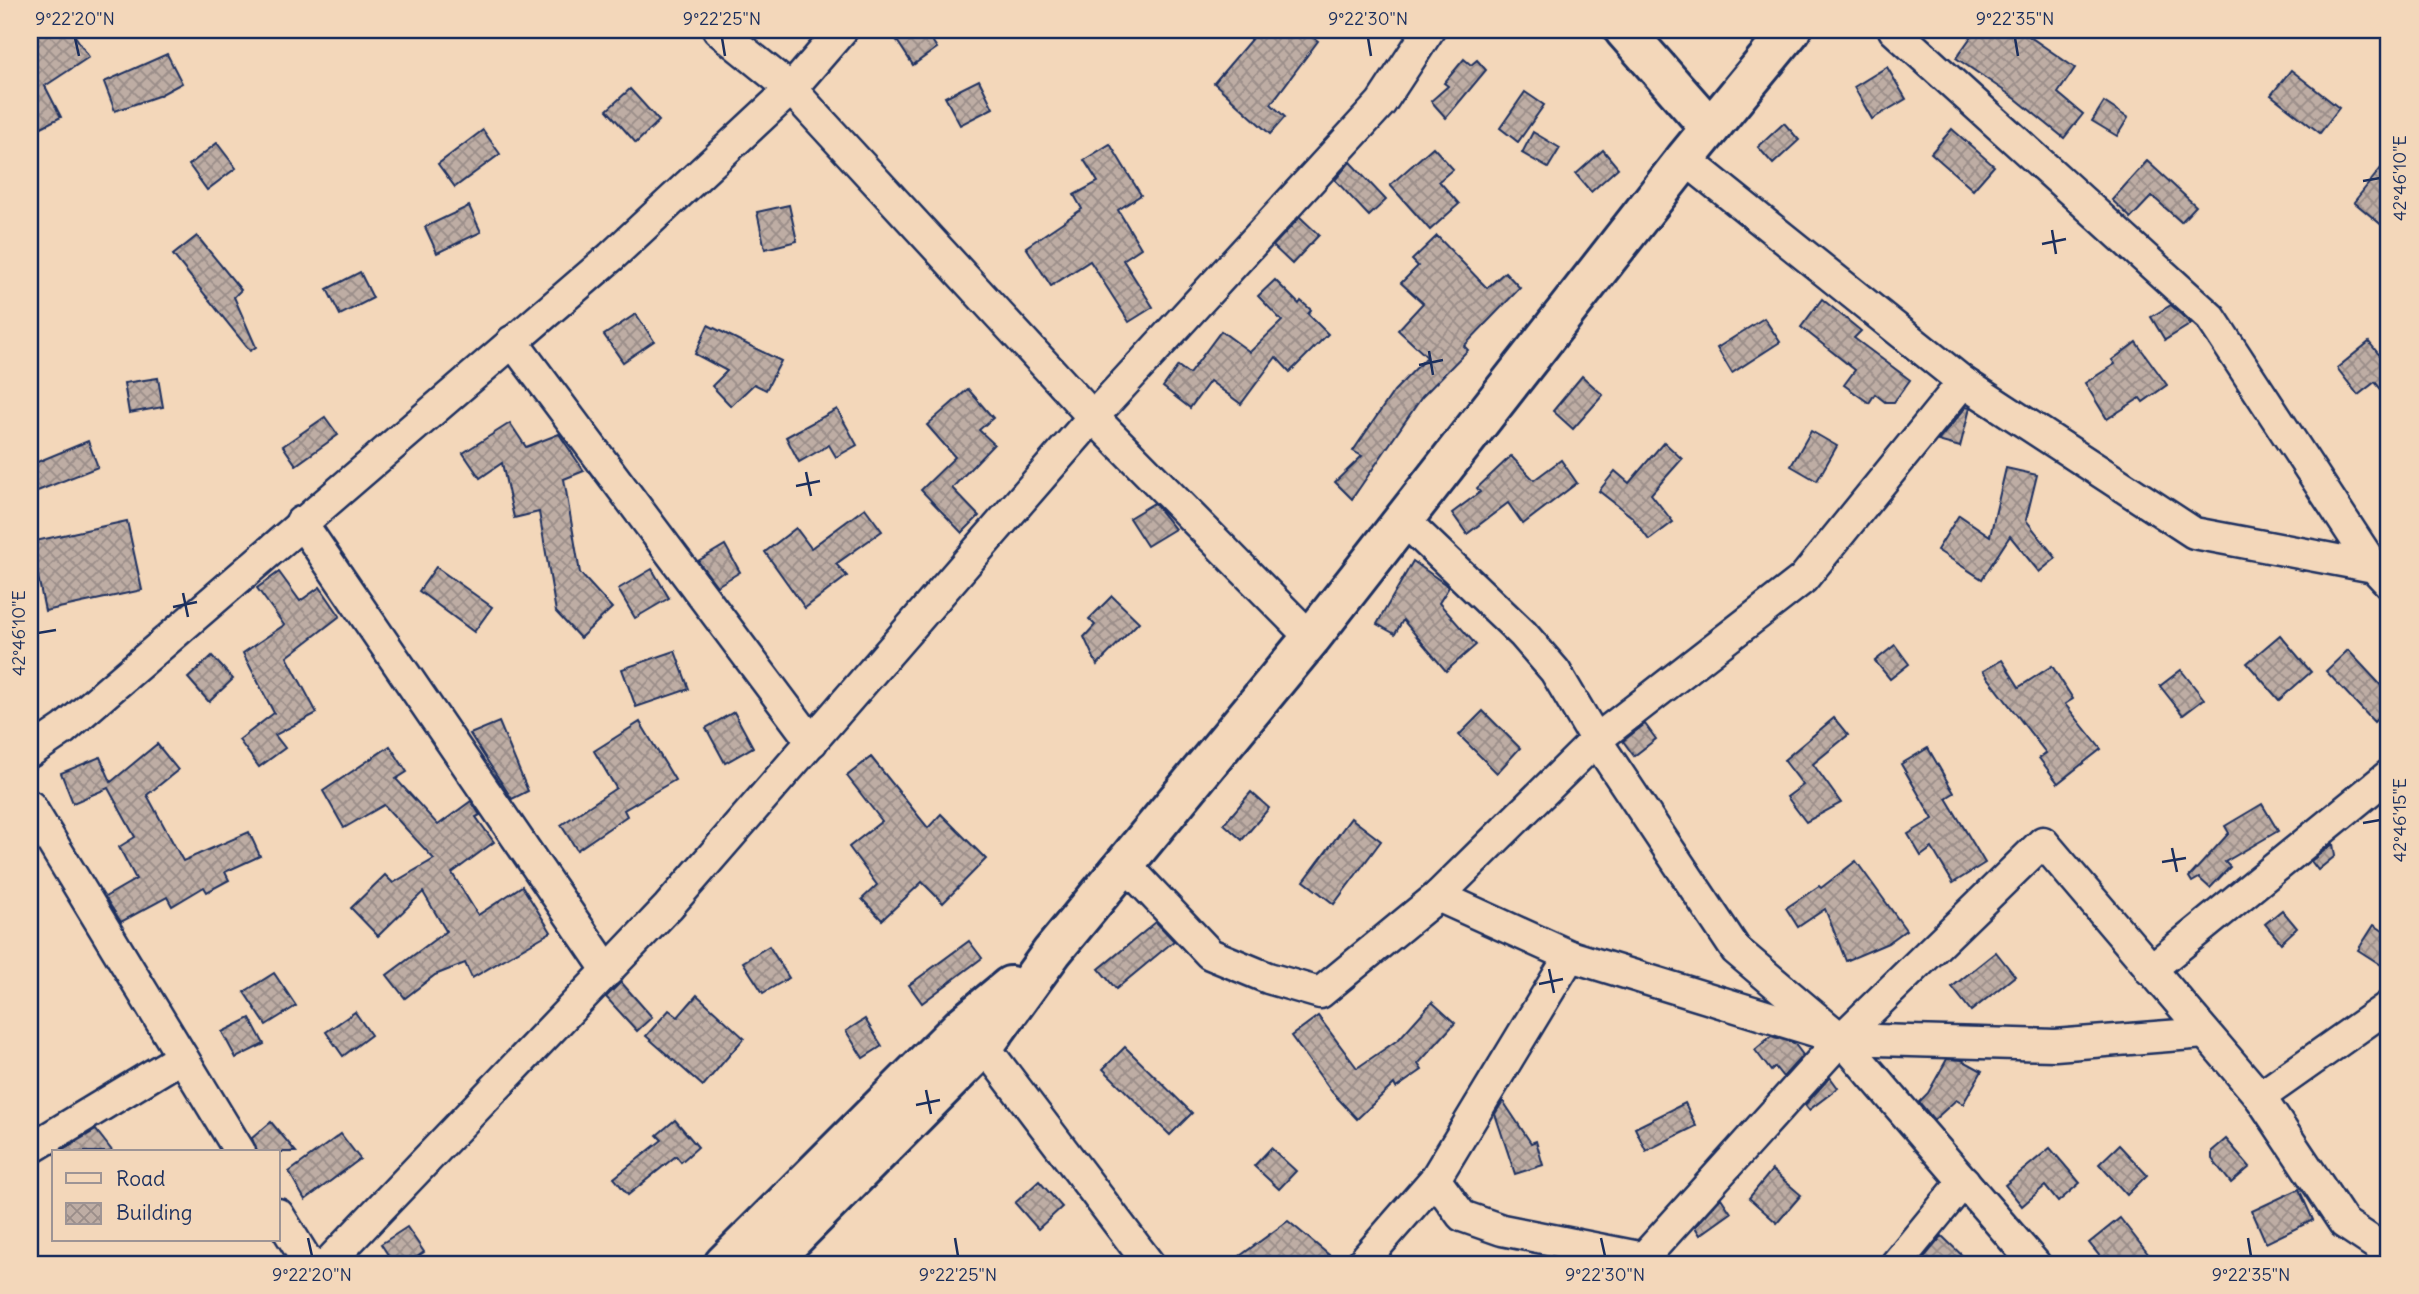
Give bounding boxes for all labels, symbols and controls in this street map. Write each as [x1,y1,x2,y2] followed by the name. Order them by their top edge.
[35,7,115,30] text: 9°22'20"N
[683,7,761,30] text: 9°22'25"N
[1328,7,1408,30] text: 9°22'30"N
[1976,7,2054,30] text: 9°22'35"N
[2388,135,2411,221] text: 42°46'10"E
[7,590,30,676] text: 42°46'10"E
[2388,778,2411,862] text: 42°46'15"E
[52,1150,280,1242] legend
[116,1165,165,1192] text: Road
[116,1199,192,1226] text: Building
[272,1263,352,1286] text: 9°22'20"N
[919,1263,997,1286] text: 9°22'25"N
[1565,1263,1645,1286] text: 9°22'30"N
[2212,1263,2290,1286] text: 9°22'35"N

